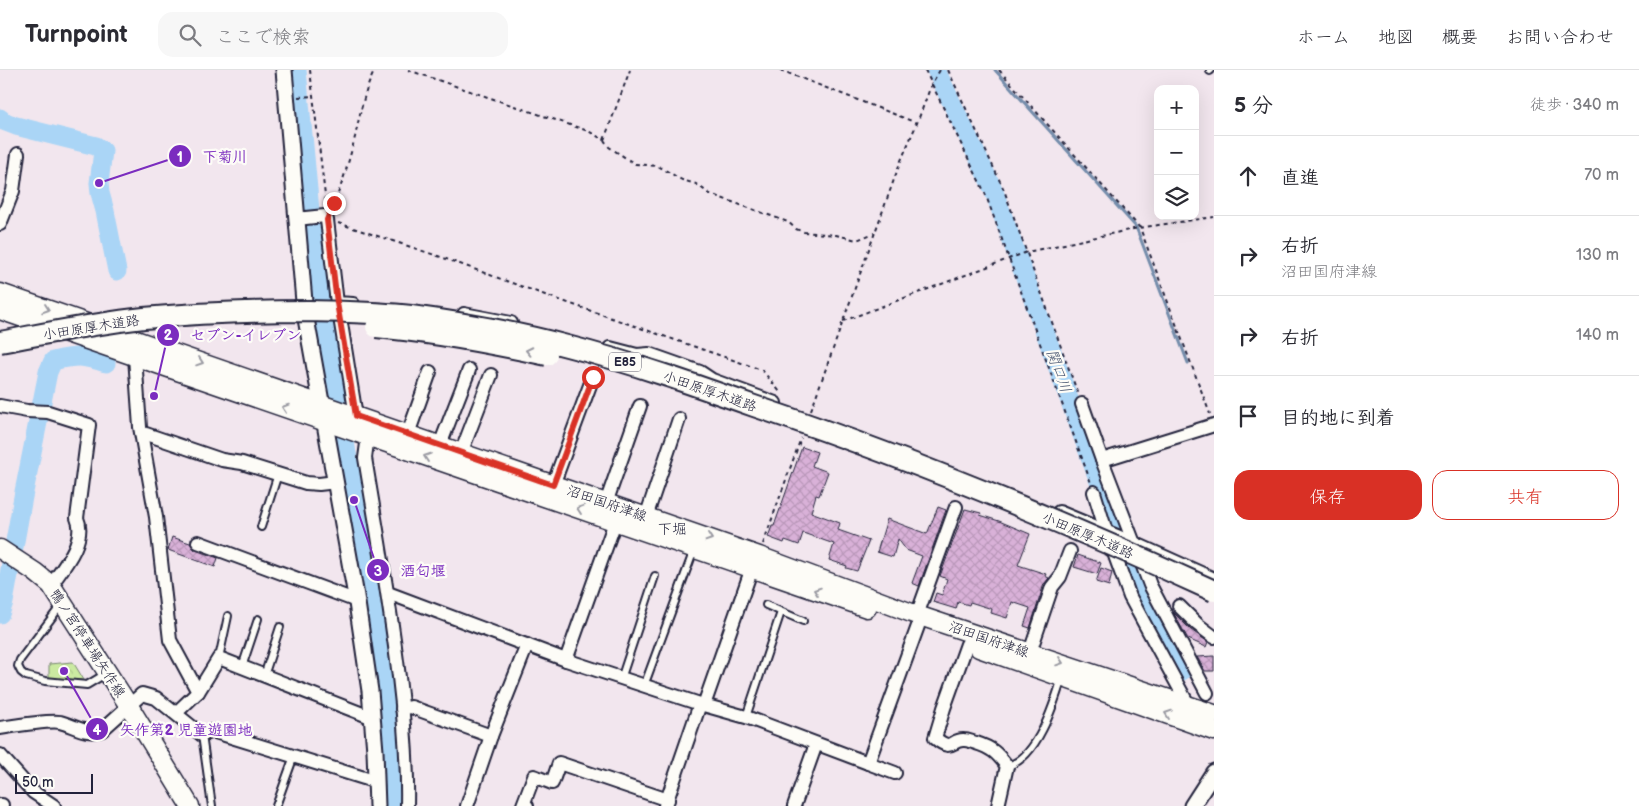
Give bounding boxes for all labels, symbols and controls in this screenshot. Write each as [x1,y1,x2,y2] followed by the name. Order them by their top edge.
[158,12,508,57] search box
[25,20,128,49] text: Turnpoint
[176,21,204,49] icon: search
[216,26,311,49] text: ここで検索
[1297,27,1350,48] text: ホーム
[1378,27,1414,48] text: 地図
[1442,27,1478,48] text: 概要
[1506,27,1614,48] text: お問い合わせ
[1154,85,1199,220] map controls
[1154,85,1199,130] button: +
[1234,93,1273,118] text: 5 分
[1530,96,1619,115] text: 徒歩 · 340 m
[1154,130,1199,175] button: −
[167,141,257,171] callout: 下菊川
[177,148,183,167] text: 1
[202,148,248,167] text: 下菊川
[1234,162,1262,190] icon: ahead
[1584,166,1619,185] text: 70 m
[1281,167,1319,190] text: 直進
[1154,175,1199,220] button: layers
[323,192,346,215] route end
[1281,235,1319,258] text: 右折
[1234,242,1262,270] icon: right
[1576,246,1619,265] text: 130 m
[1281,263,1377,282] text: 沼田国府津線
[41,303,50,313] one-way arrow
[41,311,141,344] street label: 小田原厚木道路
[156,320,312,350] callout: セブン-イレブン
[1234,322,1262,350] icon: right
[164,326,173,345] text: 2
[190,326,302,345] text: セブン-イレブン
[1576,326,1619,345] text: 140 m
[1281,327,1319,350] text: 右折
[524,346,533,357] one-way arrow
[1042,347,1075,396] water label: 関口川
[609,352,641,372] road number: E85
[195,356,203,366] one-way arrow
[582,366,605,389] route start
[661,367,759,415] street label: 小田原厚木道路
[1234,402,1262,430] icon: arrive
[281,403,289,413] one-way arrow
[1281,407,1395,430] text: 目的地に到着
[423,452,431,462] one-way arrow
[1234,470,1422,520] button: 保存
[1432,470,1619,520] button: 共有
[564,482,649,525] street label: 沼田国府津線
[576,505,585,515] one-way arrow
[1039,508,1136,562] street label: 小田原厚木道路
[657,520,687,539] district label: 下堀
[704,533,713,543] one-way arrow
[366,555,456,585] callout: 酒匂堰
[374,562,383,581] text: 3
[400,562,446,581] text: 酒匂堰
[46,586,129,701] street label: 鴨ノ宮停車場矢作線
[813,587,821,597] one-way arrow
[946,618,1031,661] street label: 沼田国府津線
[1055,657,1064,667] one-way arrow
[1164,710,1173,720] one-way arrow
[84,714,262,744] callout: 矢作第2 児童遊園地
[93,721,102,740] text: 4
[119,721,253,740] text: 矢作第2 児童遊園地
[15,771,92,794] scale bar
[22,774,54,791] text: 50 m

